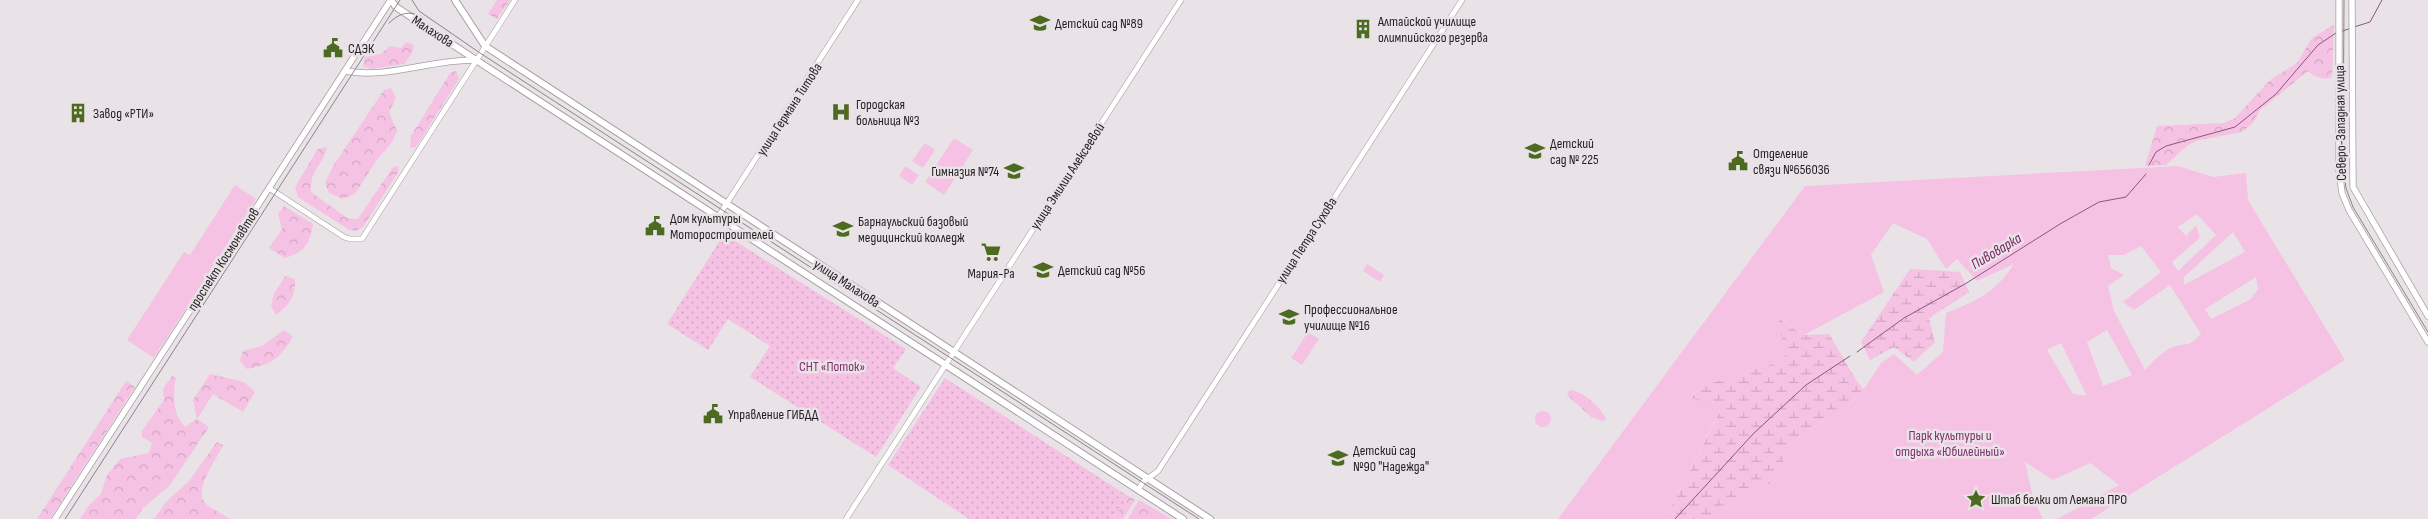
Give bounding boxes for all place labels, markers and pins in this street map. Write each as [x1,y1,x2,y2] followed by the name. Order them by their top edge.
[1029,12,1051,34] school or university icon: Детский сад №89
[1377,13,1488,46] place label: Алтайской училище олимпийского резерва
[1055,15,1143,32] place label: Детский сад №89
[1352,18,1374,40] building icon: Алтайской училище олимпийского резерва
[322,37,344,59] public building icon: СДЭК
[348,40,375,57] place label: СДЭК
[856,96,920,129] place label: Городская больница №3
[830,101,852,123] hospital icon: Городская больница №3
[67,102,89,124] building icon: Завод «РТИ»
[93,105,154,122] place label: Завод «РТИ»
[1550,135,1599,168] place label: Детский сад № 225
[1524,140,1546,162] school or university icon: Детский сад № 225
[1753,145,1830,178] place label: Отделение связи №656036
[1727,150,1749,172] public building icon: Отделение связи №656036
[1003,160,1025,182] school or university icon: Гимназия №74
[931,163,999,180] place label: Гимназия №74
[670,210,774,243] place label: Дом культуры Моторостроителей
[858,213,969,246] place label: Барнаульский базовый медицинский колледж
[644,215,666,237] public building icon: Дом культуры Моторостроителей
[832,218,854,240] school or university icon: Барнаульский базовый медицинский колледж
[980,241,1002,263] supermarket icon: Мария-Ра
[1032,259,1054,281] school or university icon: Детский сад №56
[1058,262,1145,279] place label: Детский сад №56
[967,265,1015,282] place label: Мария-Ра
[1304,301,1398,334] place label: Профессиональное училище №16
[1278,306,1300,328] school or university icon: Профессиональное училище №16
[702,403,724,425] public building icon: Управление ГИБДД
[728,406,819,423] place label: Управление ГИБДД
[1353,442,1429,475] place label: Детский сад №90 "Надежда"
[1327,447,1349,469] school or university icon: Детский сад №90 "Надежда"
[1965,488,1987,510] place icon: Штаб белки от Лемана ПРО
[1991,491,2127,508] place label: Штаб белки от Лемана ПРО

